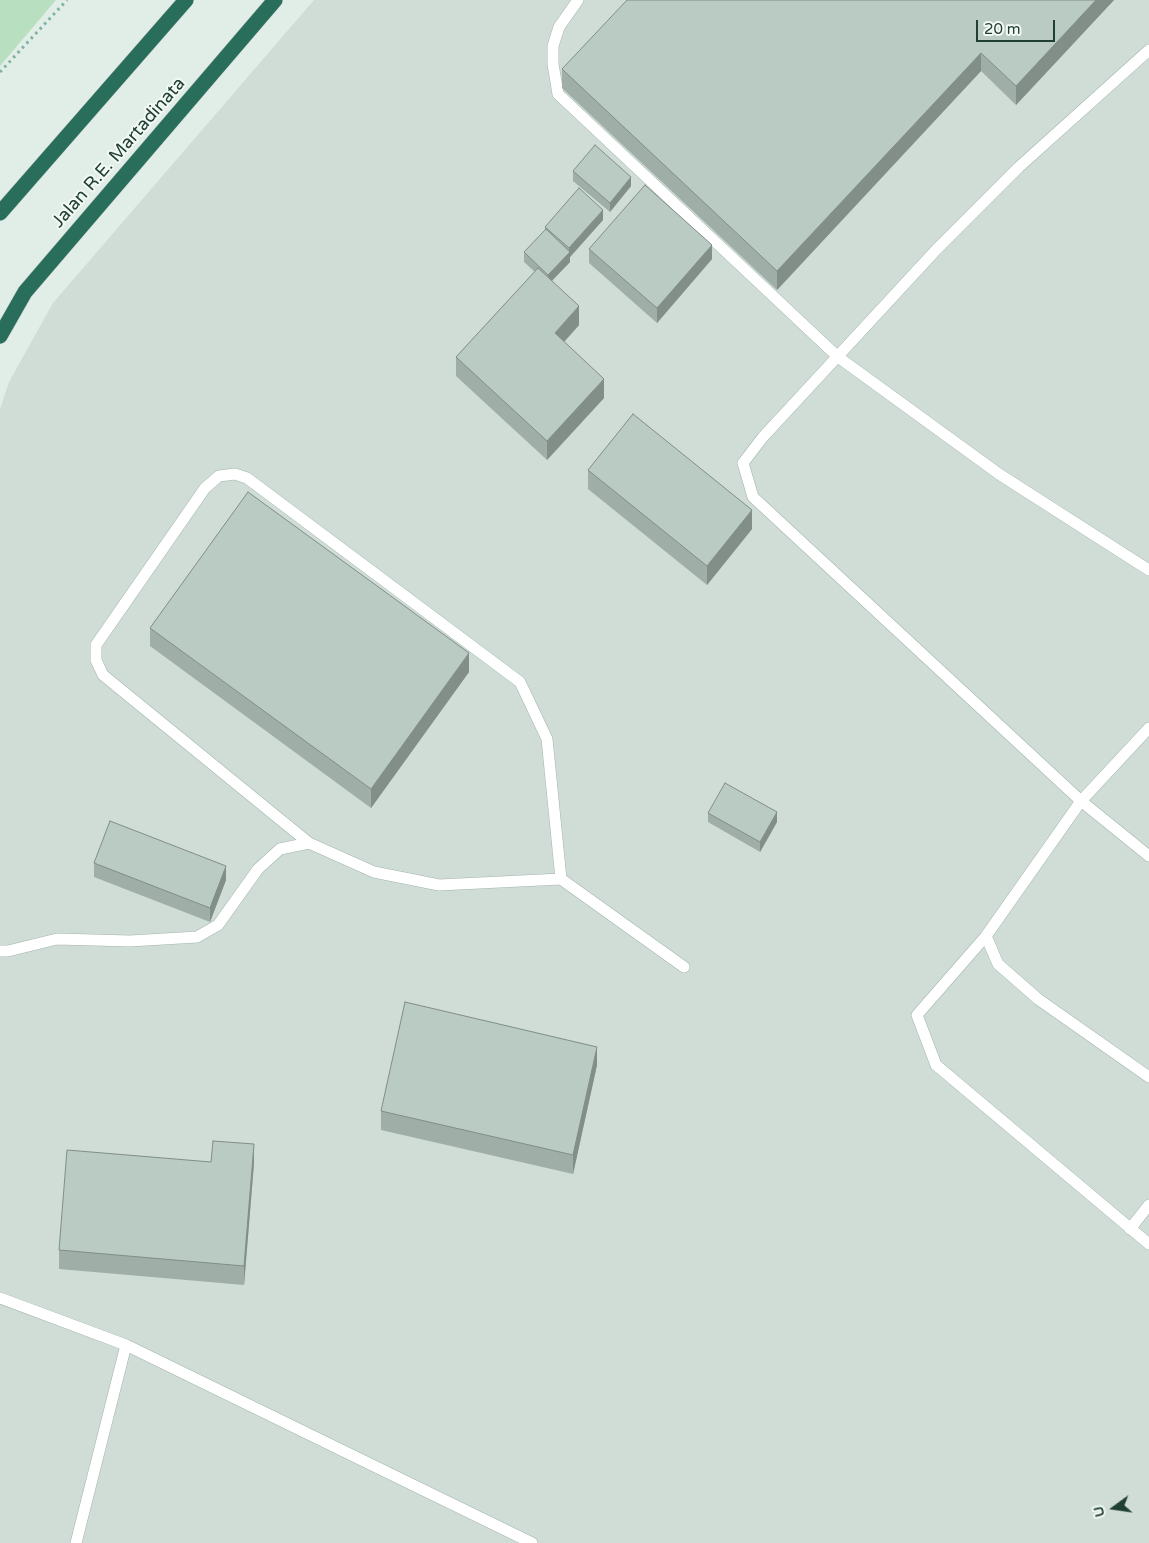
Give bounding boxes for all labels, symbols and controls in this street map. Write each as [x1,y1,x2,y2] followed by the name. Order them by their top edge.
[979,10,1058,42] scale bar
[984,20,1021,38] text: 20 m
[48,73,190,233] street label: Jalan R.E. Martadinata
[1089,1483,1139,1533] north arrow
[1089,1505,1108,1519] text: U

